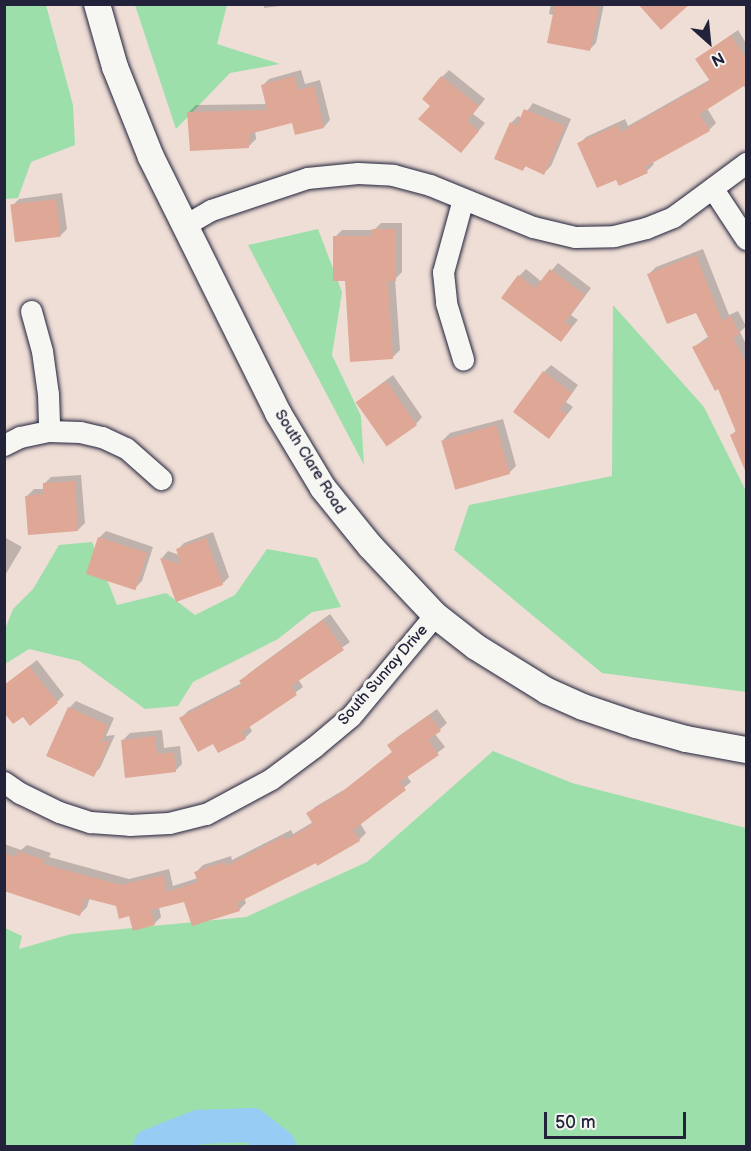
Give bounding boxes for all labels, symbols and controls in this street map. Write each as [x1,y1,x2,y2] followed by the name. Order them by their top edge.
[679,12,739,72] north arrow
[708,47,727,70] text: N
[271,407,349,517] street label: South Clare Road
[334,621,432,729] street label: South Sunray Drive
[547,1100,690,1138] scale bar
[555,1112,596,1133] text: 50 m

